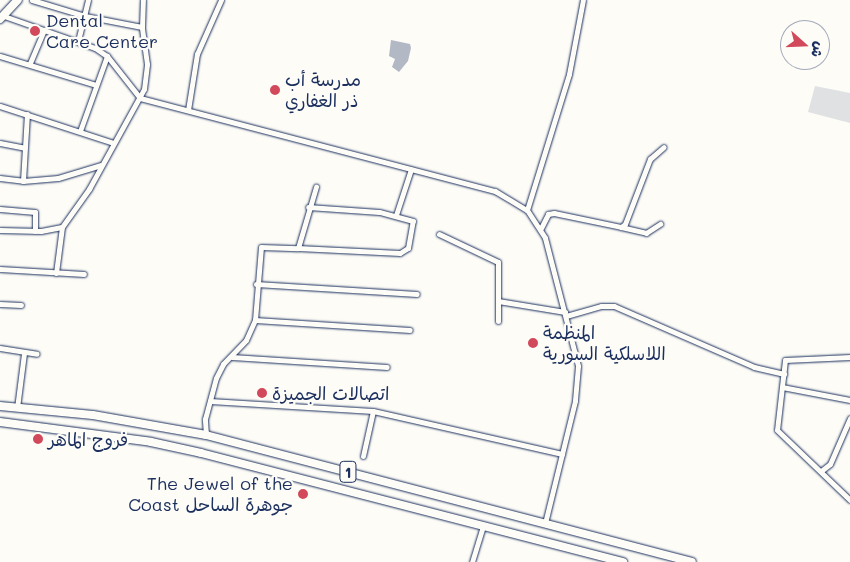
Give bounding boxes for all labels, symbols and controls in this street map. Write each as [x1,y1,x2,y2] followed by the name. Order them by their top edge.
[46,10,158,52] place label: Dental Care Center
[780,20,830,70] north arrow
[28,24,42,38] marker: Dental Care Center
[807,39,830,60] text: ش
[285,69,361,112] place label: مدرسة أب ذر الغفاري
[269,84,281,96] marker: مدرسة أب ذر الغفاري
[543,322,666,364] place label: المنظمة اللاسلكية السورية
[527,337,539,349] marker: المنظمة اللاسلكية السورية
[272,382,389,404] place label: اتصالات الجميزة
[256,387,268,399] marker: اتصالات الجميزة
[48,428,128,450] place label: فروج الماهر
[32,433,44,445] marker: فروج الماهر
[339,458,357,486] road number: 1
[128,473,293,516] place label: The Jewel of the Coast جوهرة الساحل
[297,488,309,500] marker: The Jewel of the Coast جوهرة الساحل

